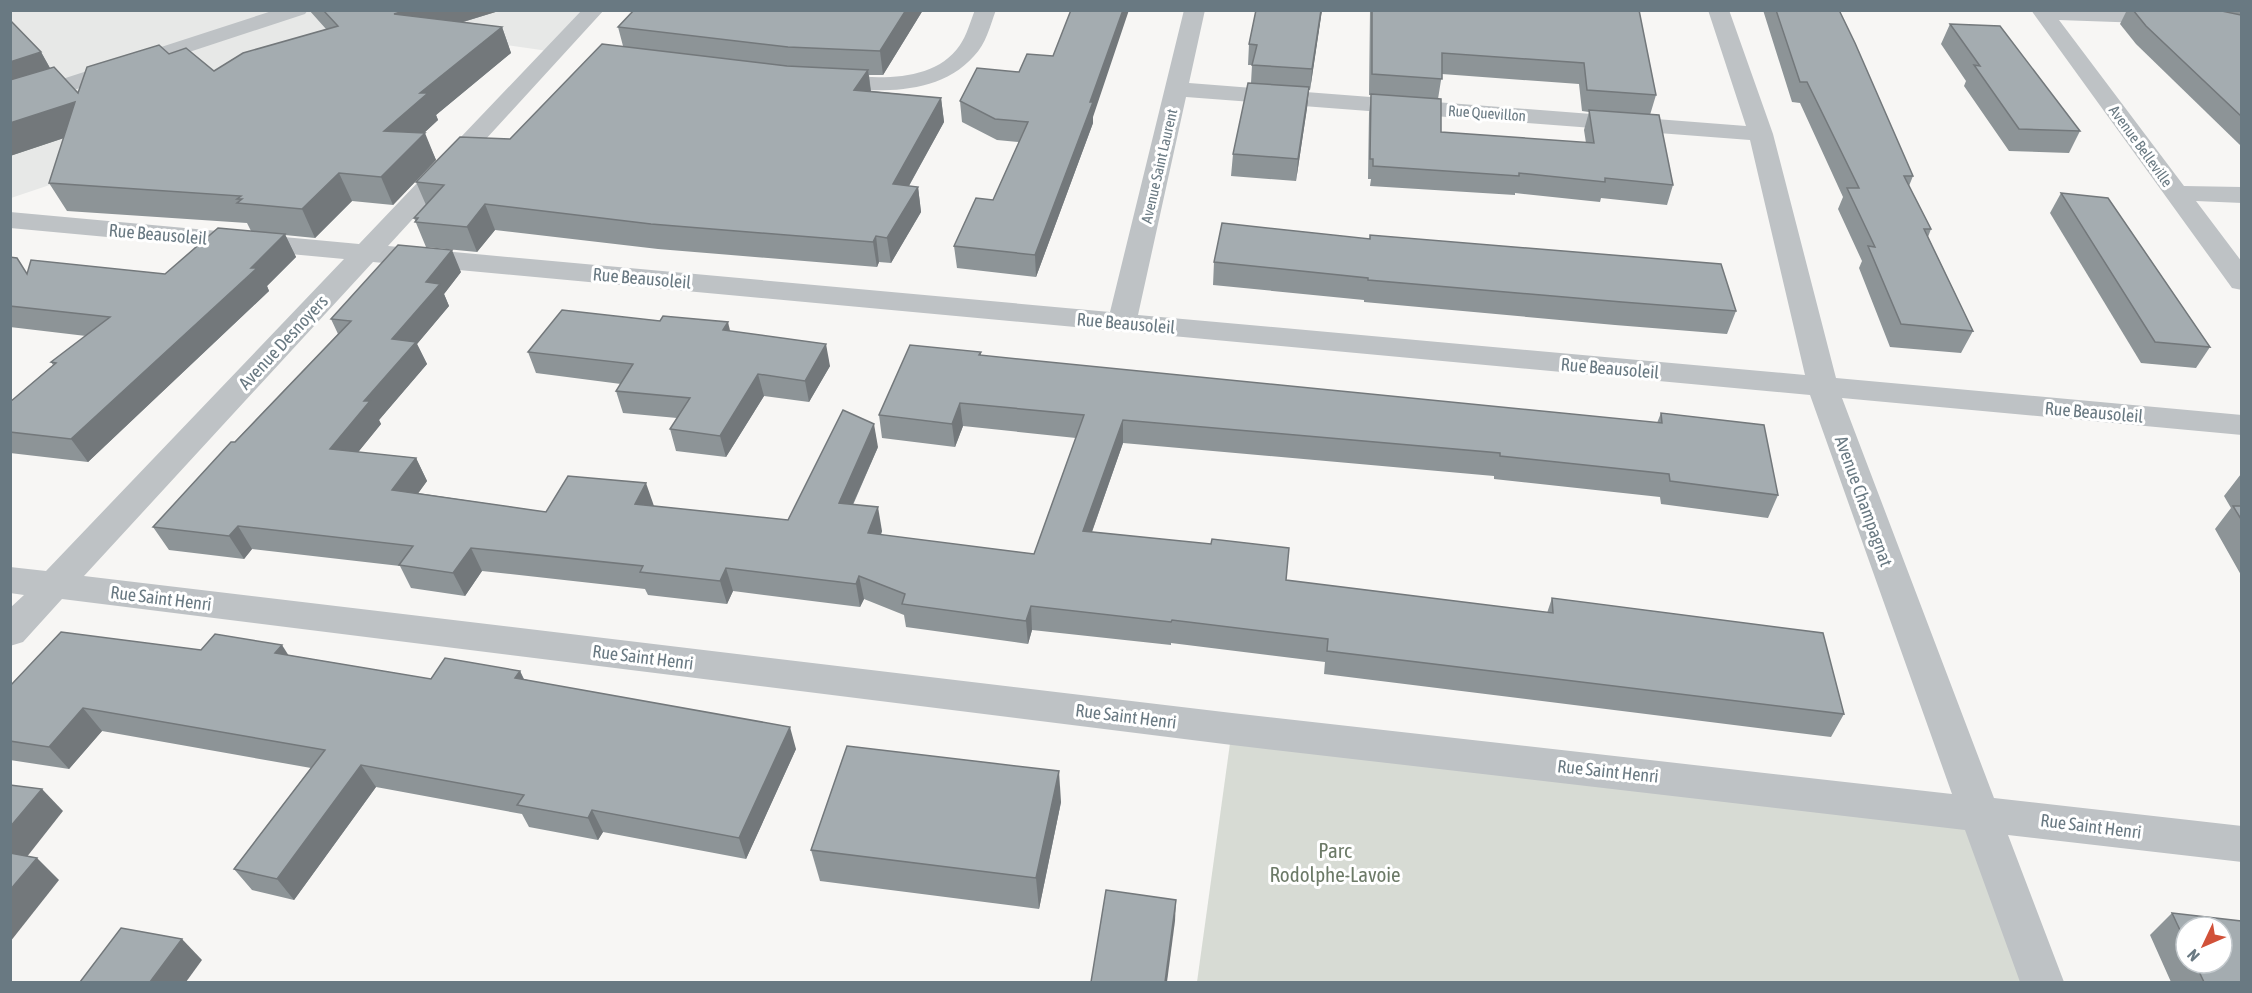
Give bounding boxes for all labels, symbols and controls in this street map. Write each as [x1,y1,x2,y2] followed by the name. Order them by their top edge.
[1447,102,1527,124] street label: Rue Quevillon
[2106,102,2176,190] street label: Avenue Belleville
[1138,107,1180,225] street label: Avenue Saint Laurent
[108,219,208,249] street label: Rue Beausoleil
[592,263,692,293] street label: Rue Beausoleil
[234,291,332,393] street label: Avenue Desnoyers
[1076,308,1176,338] street label: Rue Beausoleil
[1560,353,1660,383] street label: Rue Beausoleil
[2044,397,2144,427] street label: Rue Beausoleil
[1831,433,1897,569] street label: Avenue Champagnat
[109,581,213,615] street label: Rue Saint Henri
[591,640,695,674] street label: Rue Saint Henri
[1074,699,1178,733] street label: Rue Saint Henri
[1556,755,1660,787] street label: Rue Saint Henri
[2039,809,2143,843] street label: Rue Saint Henri
[1269,838,1401,886] park label: Parc Rodolphe-Lavoie
[2174,915,2234,975] north arrow
[2183,946,2203,965] text: N

